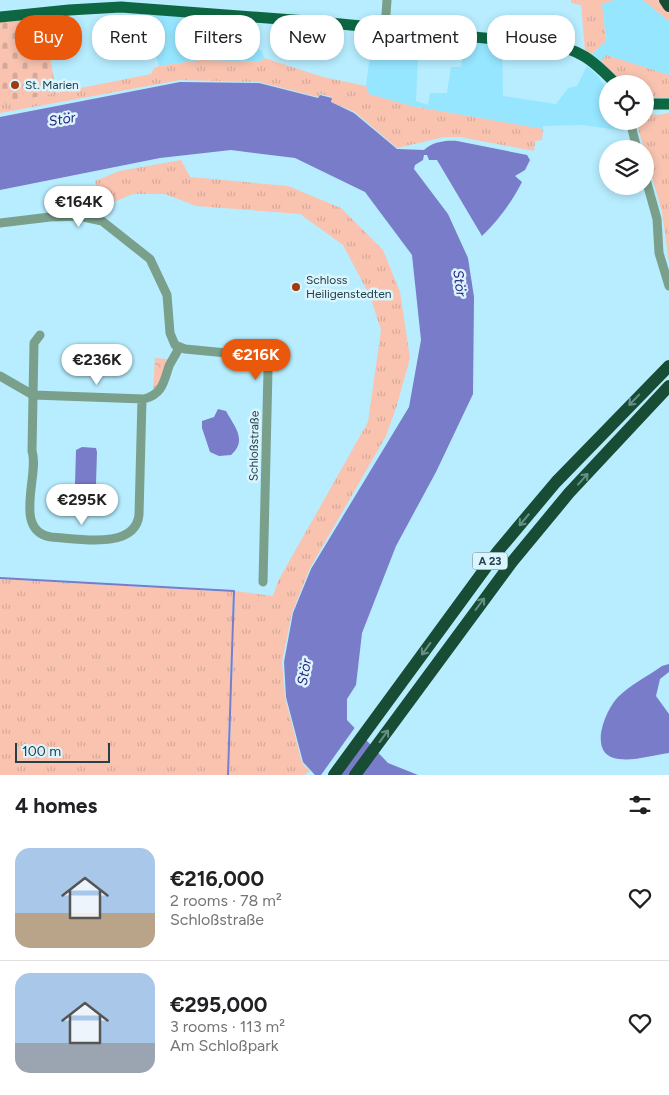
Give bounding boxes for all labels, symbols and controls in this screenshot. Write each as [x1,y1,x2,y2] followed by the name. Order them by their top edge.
[15,15,82,60] chip: Buy
[92,15,165,60] chip: Rent
[175,15,260,60] chip: Filters
[270,15,344,60] chip: New
[354,15,477,60] chip: Apartment
[487,15,575,60] chip: House
[599,75,654,195] map controls
[599,75,654,130] button: locate
[25,78,79,92] place label: St. Marien
[9,79,21,91] marker: St. Marien
[47,109,78,130] water label: Stör
[599,140,654,195] button: layers
[44,186,114,228] pin: €164K
[55,192,103,211] text: €164K
[449,269,470,299] water label: Stör
[306,273,392,301] place label: Schloss Heiligenstedten
[290,281,302,293] marker: Schloss Heiligenstedten
[221,338,291,381] pin: €216K
[62,344,132,386] pin: €236K
[232,345,280,364] text: €216K
[72,350,122,369] text: €236K
[628,394,640,406] one-way arrow
[246,410,262,481] street label: Schloßstraße
[577,472,588,485] one-way arrow
[47,484,117,526] pin: €295K
[57,490,107,509] text: €295K
[519,513,530,526] one-way arrow
[472,552,508,570] road number: A 23
[475,597,485,611] one-way arrow
[421,642,431,656] one-way arrow
[294,656,315,687] water label: Stör
[379,729,389,743] one-way arrow
[15,740,110,763] scale bar
[22,743,61,760] text: 100 m
[626,791,654,819] icon: filters
[15,793,97,818] text: 4 homes
[170,866,264,891] text: €216,000
[55,868,115,928] icon: home
[626,884,654,912] icon: heart
[170,891,282,910] text: 2 rooms · 78 m²
[170,910,264,929] text: Schloßstraße
[170,992,267,1017] text: €295,000
[55,993,115,1053] icon: home
[626,1009,654,1037] icon: heart
[170,1017,285,1036] text: 3 rooms · 113 m²
[170,1036,278,1055] text: Am Schloßpark

